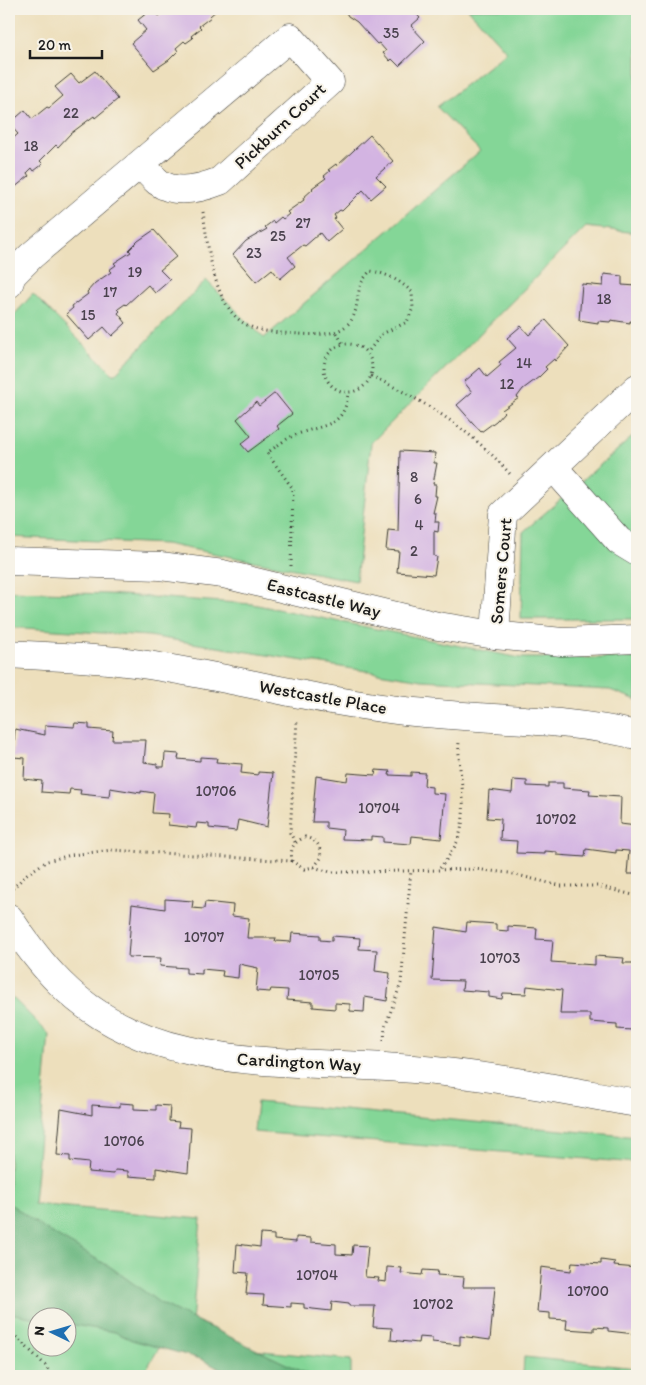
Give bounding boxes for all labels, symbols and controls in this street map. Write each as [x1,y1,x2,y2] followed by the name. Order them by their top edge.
[383,24,399,42] house number: 35
[30,28,102,60] scale bar
[38,36,72,54] text: 20 m
[230,78,330,174] street label: Pickburn Court
[63,104,79,122] house number: 22
[23,137,39,155] house number: 18
[295,214,311,232] house number: 27
[270,227,286,245] house number: 25
[246,244,262,262] house number: 23
[128,263,143,281] house number: 19
[103,283,118,301] house number: 17
[596,290,612,308] house number: 18
[81,306,96,324] house number: 15
[516,354,532,372] house number: 14
[500,375,515,393] house number: 12
[410,468,418,486] house number: 8
[414,490,422,508] house number: 6
[414,516,424,534] house number: 4
[485,517,517,625] street label: Somers Court
[410,542,418,560] house number: 2
[265,573,384,623] street label: Eastcastle Way
[257,675,389,719] street label: Westcastle Place
[196,782,236,800] house number: 10706
[358,799,400,817] house number: 10704
[536,810,576,828] house number: 10702
[184,928,225,946] house number: 10707
[479,949,521,967] house number: 10703
[299,966,339,984] house number: 10705
[236,1048,362,1076] street label: Cardington Way
[104,1132,144,1150] house number: 10706
[296,1266,338,1284] house number: 10704
[567,1282,609,1300] house number: 10700
[413,1295,453,1313] house number: 10702
[28,1308,78,1358] north arrow
[31,1325,48,1336] text: N

